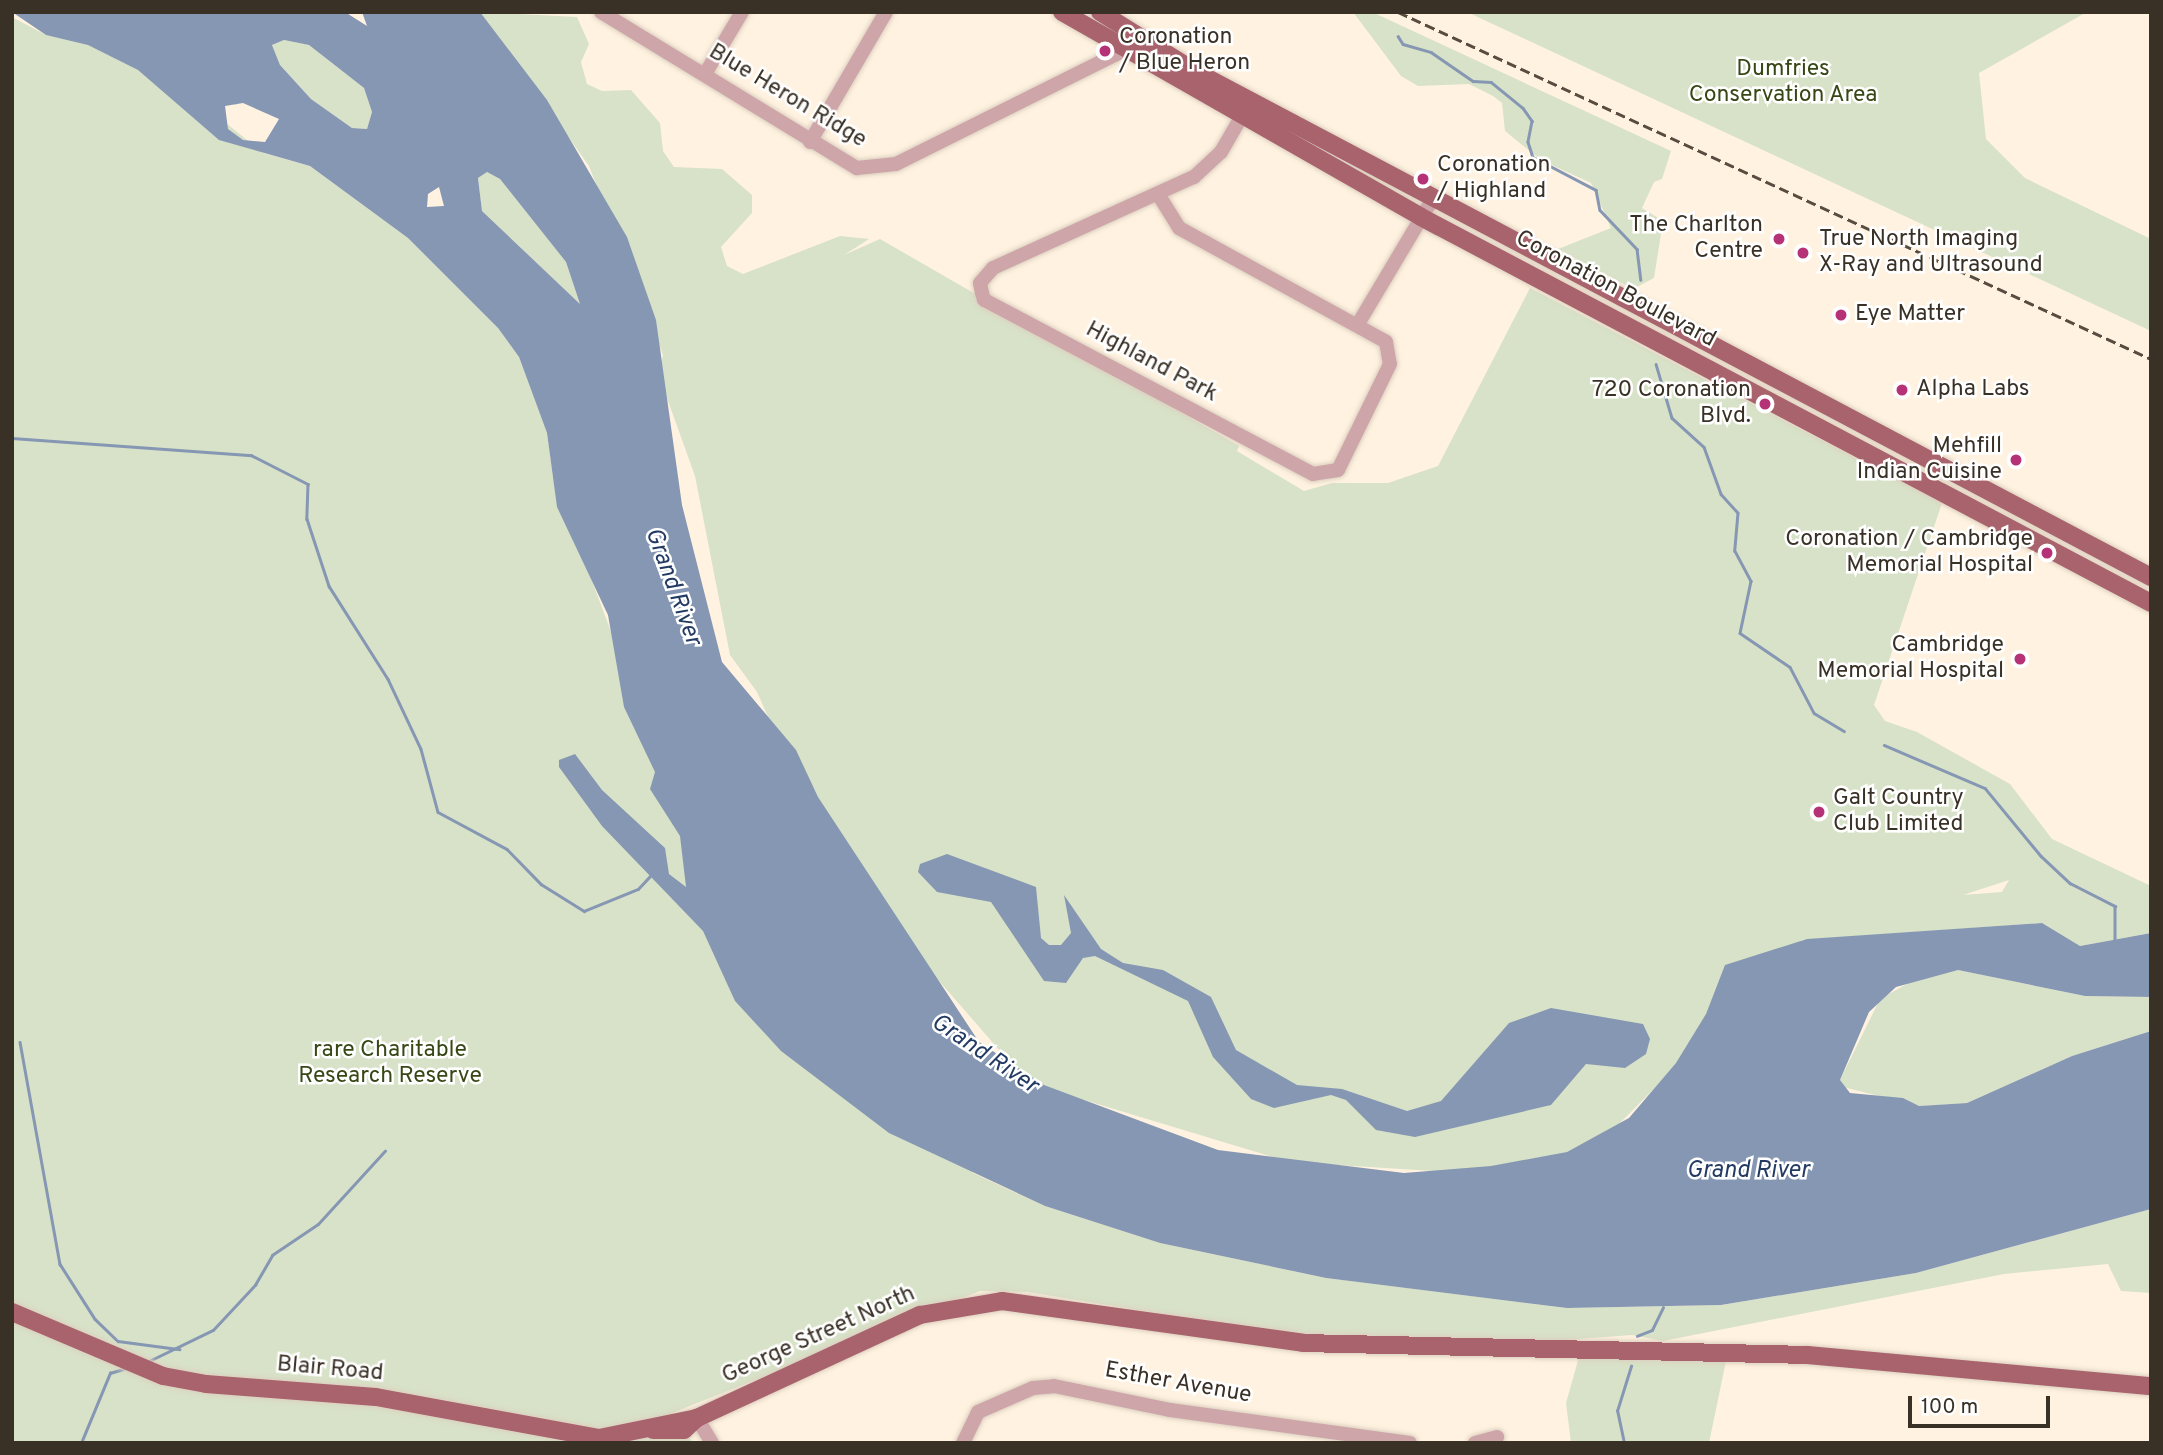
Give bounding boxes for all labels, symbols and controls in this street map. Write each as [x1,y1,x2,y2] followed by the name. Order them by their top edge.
[1119,24,1250,78] place label: Coronation / Blue Heron
[703,39,871,155] street label: Blue Heron Ridge
[1097,43,1113,59] marker: Coronation / Blue Heron
[1688,56,1878,110] park label: Dumfries Conservation Area
[1437,152,1550,206] place label: Coronation / Highland
[1415,171,1431,187] marker: Coronation / Highland
[1629,212,1763,266] place label: The Charlton Centre
[1510,226,1720,354] street label: Coronation Boulevard
[1819,226,2043,280] place label: True North Imaging X-Ray and Ultrasound
[1769,229,1789,249] marker: The Charlton Centre
[1793,243,1813,263] marker: True North Imaging X-Ray and Ultrasound
[1855,301,1965,329] place label: Eye Matter
[1833,307,1849,323] marker: Eye Matter
[1080,317,1222,409] street label: Highland Park
[1916,376,2030,404] place label: Alpha Labs
[1592,377,1751,431] place label: 720 Coronation Blvd.
[1894,382,1910,398] marker: Alpha Labs
[1757,396,1773,412] marker: 720 Coronation Blvd.
[1857,433,2002,487] place label: Mehfill Indian Cuisine
[2008,452,2024,468] marker: Mehfill Indian Cuisine
[637,524,707,650] water label: Grand River
[1785,526,2033,580] place label: Coronation / Cambridge Memorial Hospital
[2039,545,2055,561] marker: Coronation / Cambridge Memorial Hospital
[1817,632,2004,686] place label: Cambridge Memorial Hospital
[2010,649,2030,669] marker: Cambridge Memorial Hospital
[1833,785,1964,839] place label: Galt Country Club Limited
[1811,804,1827,820] marker: Galt Country Club Limited
[925,1009,1043,1101] water label: Grand River
[298,1037,482,1091] park label: rare Charitable Research Reserve
[1687,1158,1809,1186] water label: Grand River
[718,1281,920,1391] street label: George Street North
[276,1352,384,1388] street label: Blair Road
[1102,1357,1254,1411] street label: Esther Avenue
[1911,1382,2053,1426] scale bar
[1921,1394,1978,1421] text: 100 m

